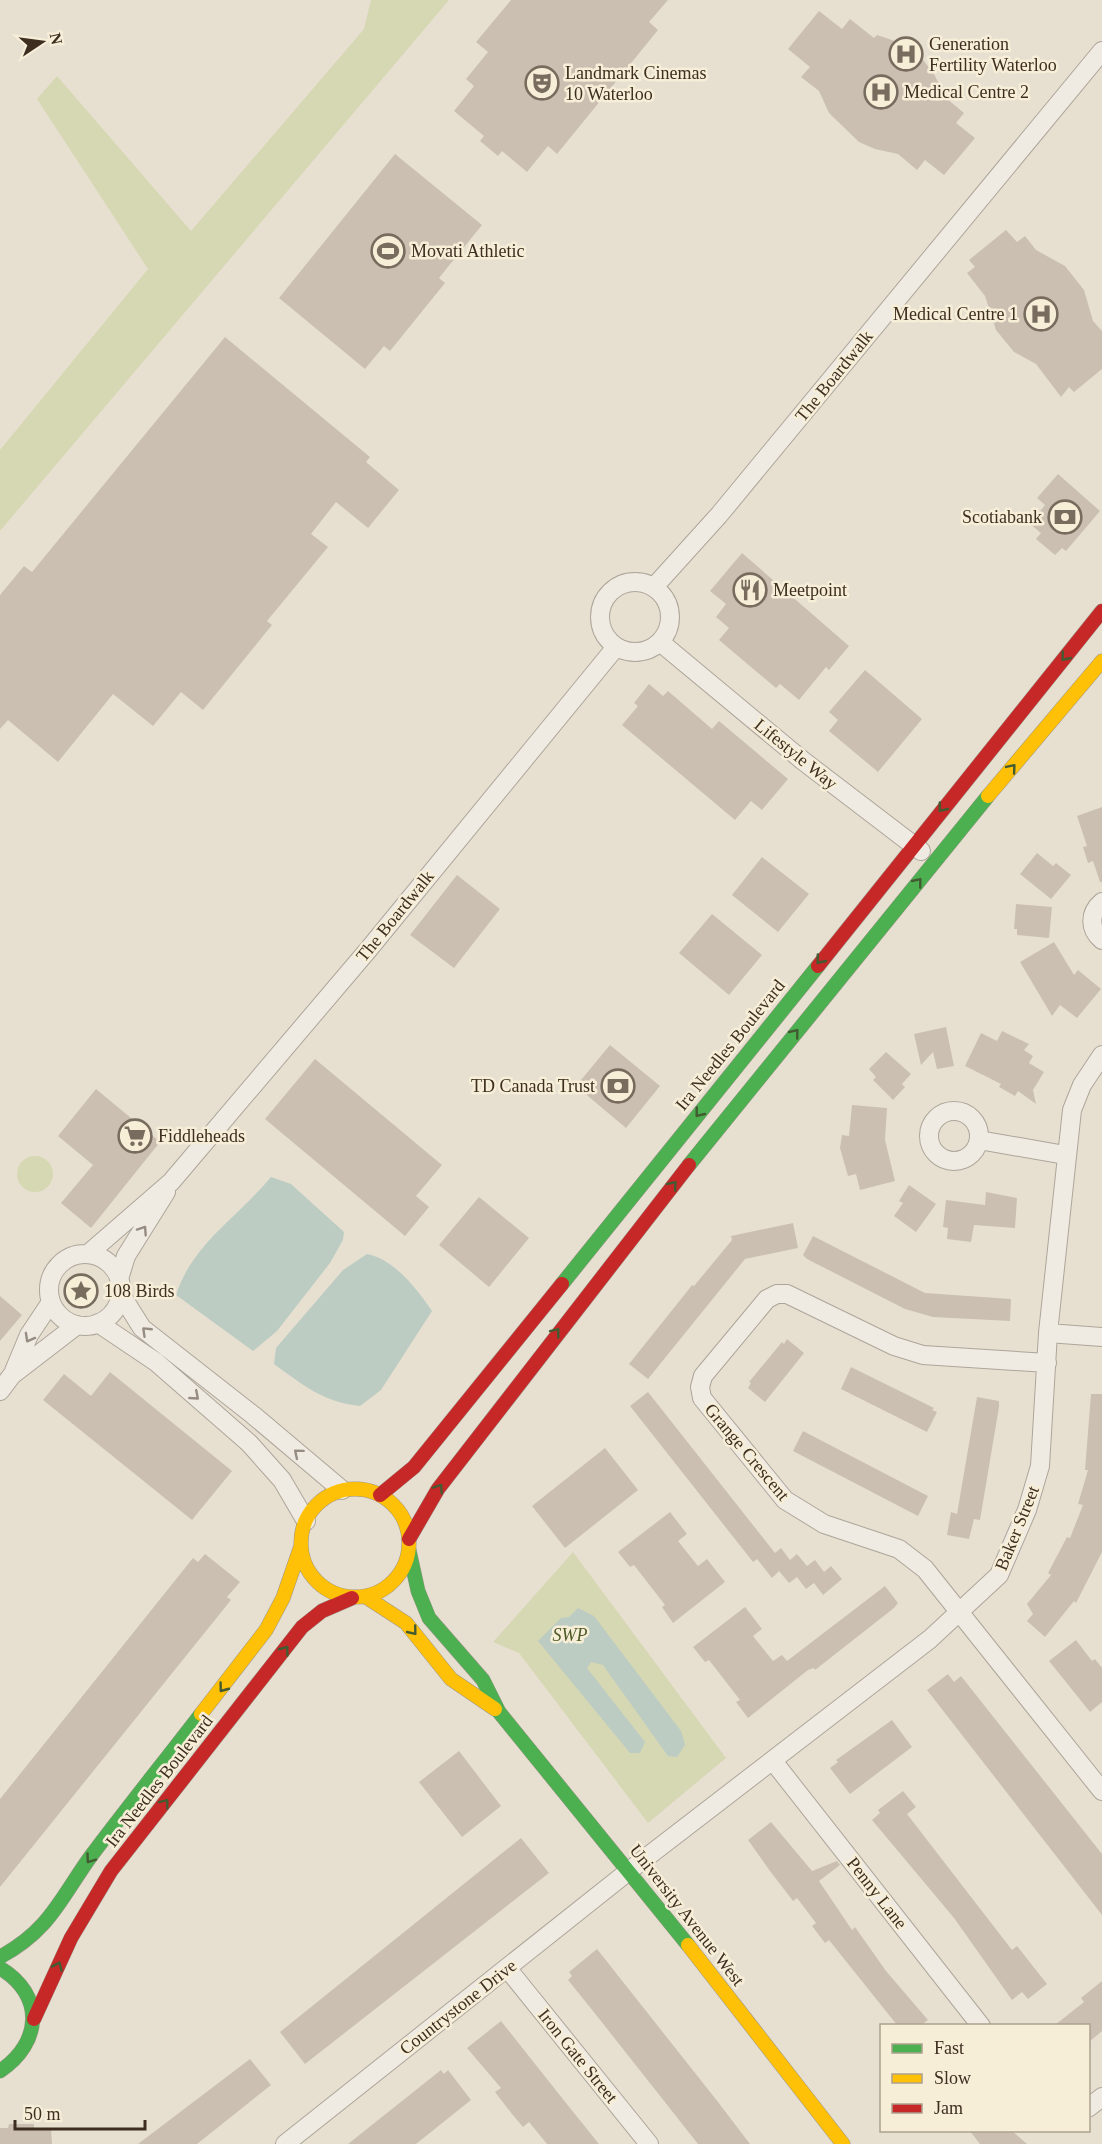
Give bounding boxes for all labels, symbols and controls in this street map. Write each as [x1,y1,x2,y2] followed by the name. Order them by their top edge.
[12,12,72,72] north arrow
[47,31,66,47] text: N
[929,34,1057,75] place label: Generation Fertility Waterloo
[888,36,924,72] hospital icon: Generation Fertility Waterloo
[565,63,706,104] place label: Landmark Cinemas 10 Waterloo
[524,65,560,101] theatre icon: Landmark Cinemas 10 Waterloo
[863,74,899,110] hospital icon: Medical Centre 2
[904,82,1029,102] place label: Medical Centre 2
[370,233,406,269] sports icon: Movati Athletic
[411,241,524,261] place label: Movati Athletic
[1023,296,1059,332] hospital icon: Medical Centre 1
[893,304,1018,324] place label: Medical Centre 1
[791,326,877,426] street label: The Boardwalk
[1047,499,1083,535] bank icon: Scotiabank
[962,507,1042,527] place label: Scotiabank
[732,572,768,608] restaurant icon: Meetpoint
[773,580,847,600] place label: Meetpoint
[1062,650,1073,661] one-way arrow
[751,715,841,793] street label: Lifestyle Way
[1005,764,1016,775] one-way arrow
[939,801,950,812] one-way arrow
[352,866,438,966] street label: The Boardwalk
[911,878,922,889] one-way arrow
[817,954,828,965] one-way arrow
[671,976,789,1114] street label: Ira Needles Boulevard
[788,1029,799,1040] one-way arrow
[600,1068,636,1104] bank icon: TD Canada Trust
[471,1076,595,1096] place label: TD Canada Trust
[695,1106,706,1117] one-way arrow
[117,1118,153,1154] supermarket icon: Fiddleheads
[158,1126,245,1146] place label: Fiddleheads
[665,1181,676,1192] one-way arrow
[136,1225,147,1236] one-way arrow
[63,1273,99,1309] place icon: 108 Birds
[104,1281,175,1301] place label: 108 Birds
[142,1327,153,1338] one-way arrow
[549,1328,560,1339] one-way arrow
[25,1331,37,1342] one-way arrow
[188,1389,199,1400] one-way arrow
[701,1399,793,1505] street label: Grange Crescent
[294,1449,305,1460] one-way arrow
[991,1483,1043,1573] street label: Baker Street
[432,1484,443,1495] one-way arrow
[405,1624,416,1635] one-way arrow
[553,1625,588,1645] park label: SWP
[278,1645,289,1656] one-way arrow
[219,1682,230,1693] one-way arrow
[101,1711,217,1851] street label: Ira Needles Boulevard
[157,1799,168,1810] one-way arrow
[626,1840,748,1990] street label: University Avenue West
[86,1852,97,1863] one-way arrow
[843,1853,911,1933] street label: Penny Lane
[396,1955,520,2059] street label: Countrystone Drive
[51,1961,63,1972] one-way arrow
[534,2005,622,2107] street label: Iron Gate Street
[880,2024,1090,2132] legend
[934,2038,964,2058] text: Fast
[934,2068,971,2088] text: Slow
[15,2093,146,2131] scale bar
[934,2098,963,2118] text: Jam
[24,2104,61,2124] text: 50 m

